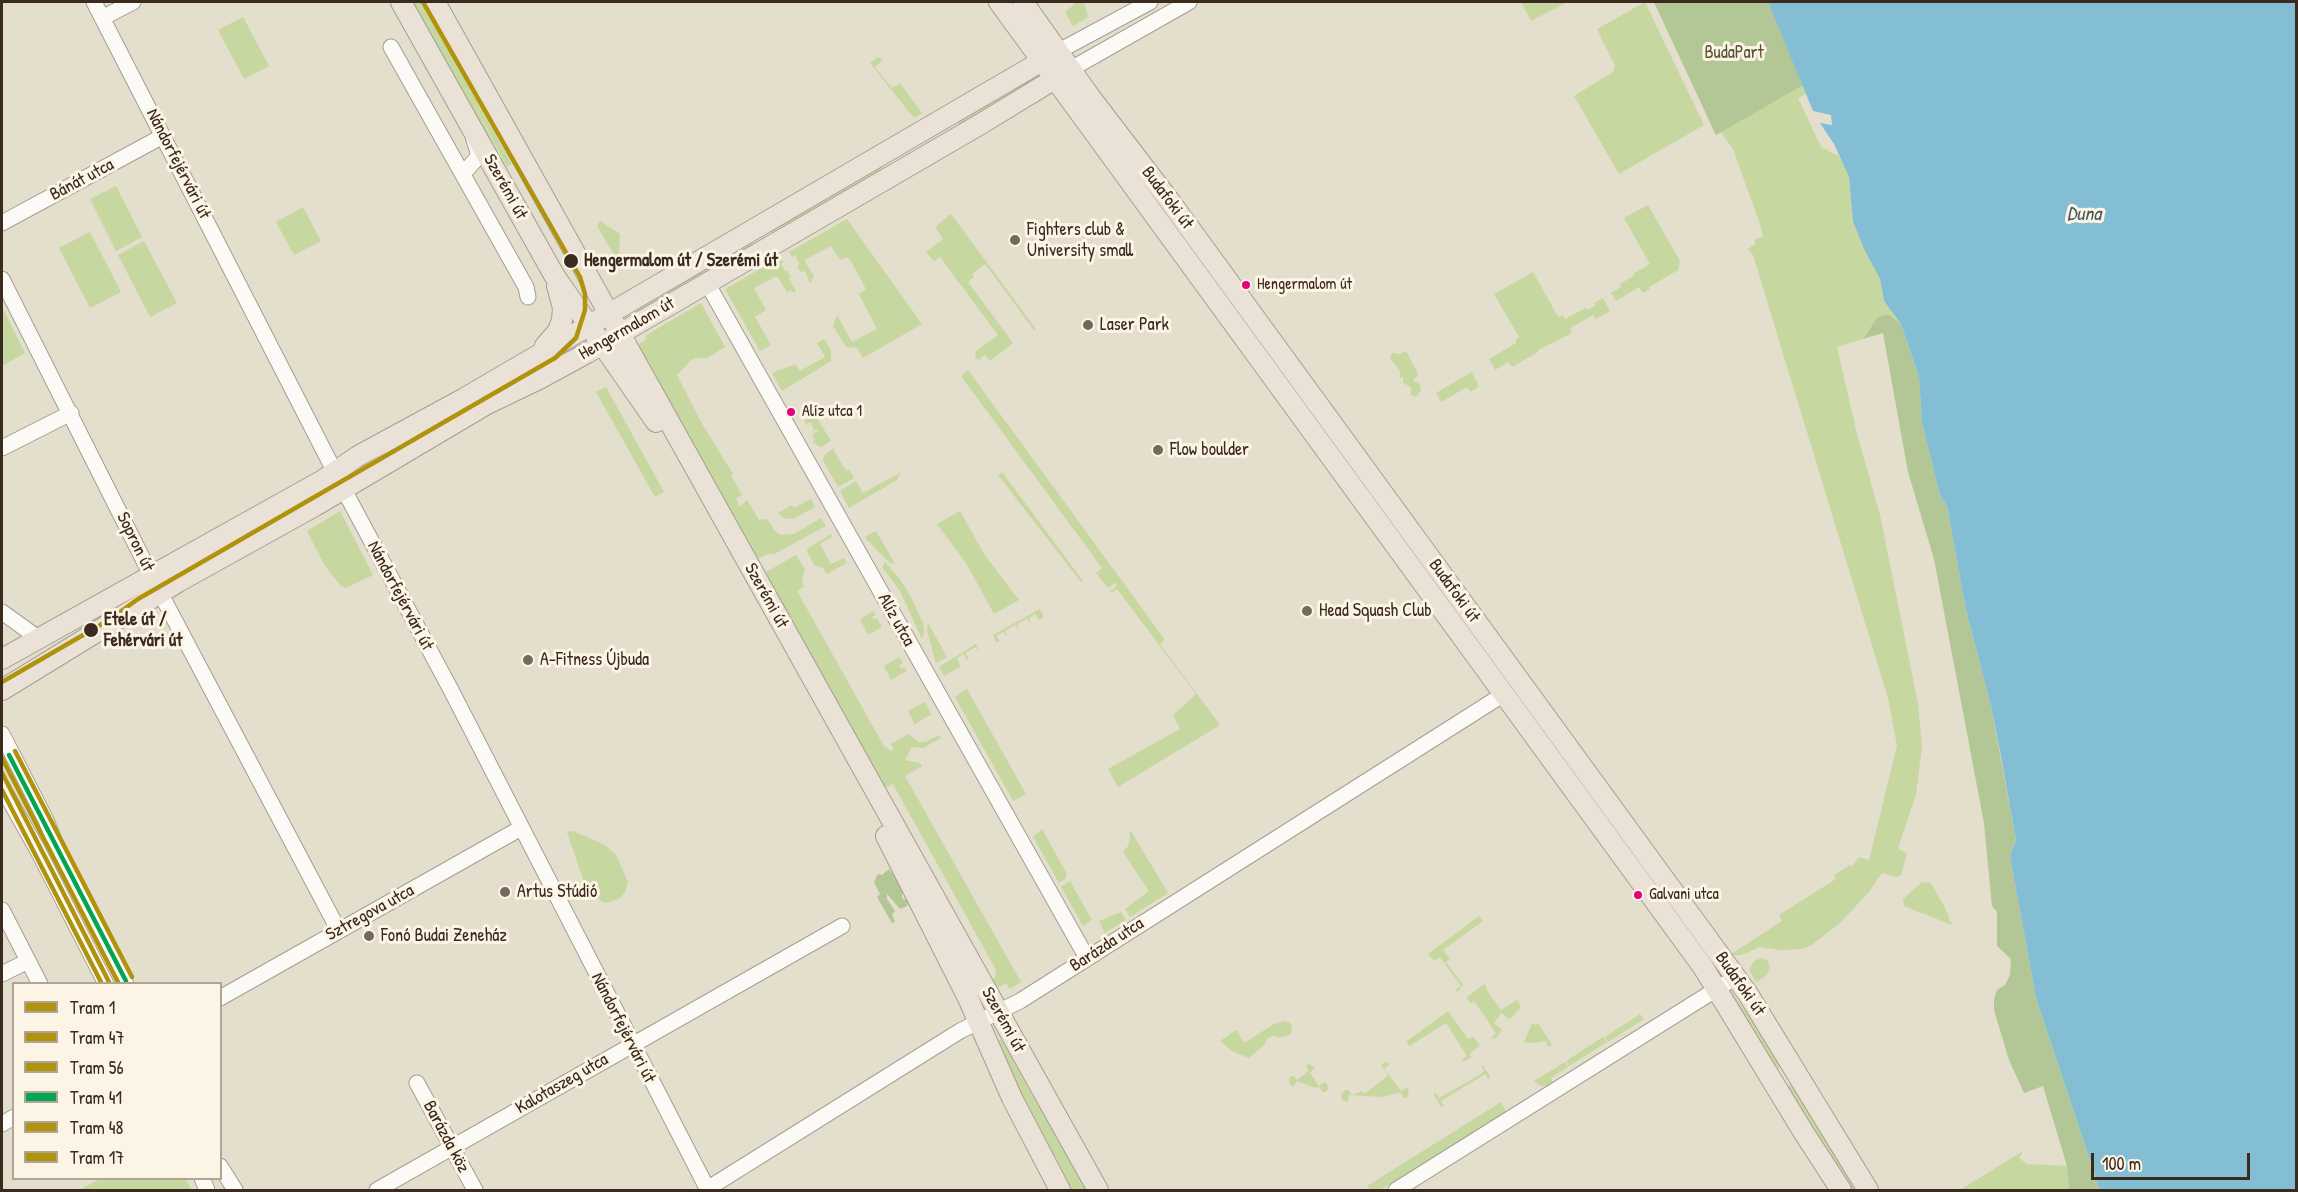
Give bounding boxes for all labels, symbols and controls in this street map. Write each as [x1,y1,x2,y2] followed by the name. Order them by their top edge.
[1704,42,1764,64] park label: BudaPart
[141,105,215,223] street label: Nándorfejérvári út
[478,151,532,223] street label: Szerémi út
[46,154,118,206] street label: Bánát utca
[1136,162,1198,234] street label: Budafoki út
[2067,203,2101,227] water label: Duna
[1027,219,1133,262] place label: Fighters club & University small
[1008,233,1022,247] marker: Fighters club & University small
[584,250,778,272] place label: Hengermalom út / Szerémi út
[562,252,580,270] marker: Hengermalom út / Szerémi út
[1257,275,1352,295] place label: Hengermalom út
[1240,279,1252,291] marker: Hengermalom út
[575,293,679,365] street label: Hengermalom út
[1100,314,1169,336] place label: Laser Park
[1081,318,1095,332] marker: Laser Park
[802,402,862,422] place label: Alíz utca 1
[785,406,797,418] marker: Alíz utca 1
[1170,439,1249,461] place label: Flow boulder
[1151,443,1165,457] marker: Flow boulder
[111,509,159,575] street label: Sopron út
[362,538,438,654] street label: Nándorfejérvári út
[1424,555,1484,627] street label: Budafoki út
[739,560,793,632] street label: Szerémi út
[873,590,919,650] street label: Alíz utca
[1319,600,1432,622] place label: Head Squash Club
[1300,604,1314,618] marker: Head Squash Club
[104,609,182,652] place label: Etele út / Fehérvári út
[82,621,100,639] marker: Etele út / Fehérvári út
[540,649,649,671] place label: A-Fitness Újbuda
[521,653,535,667] marker: A-Fitness Újbuda
[322,880,418,946] street label: Sztregova utca
[517,881,597,903] place label: Artus Stúdió
[498,885,512,899] marker: Artus Stúdió
[1649,885,1719,905] place label: Galvani utca
[1632,889,1644,901] marker: Galvani utca
[1066,913,1148,977] street label: Barázda utca
[381,925,507,947] place label: Fonó Budai Zeneház
[362,929,376,943] marker: Fonó Budai Zeneház
[1710,948,1770,1020] street label: Budafoki út
[586,969,660,1087] street label: Nándorfejérvári út
[12,982,222,1180] legend
[976,984,1030,1056] street label: Szerémi út
[70,995,115,1020] text: Tram 1
[70,1025,124,1050] text: Tram 47
[512,1049,612,1119] street label: Kalotaszeg utca
[70,1055,124,1080] text: Tram 56
[70,1085,122,1110] text: Tram 41
[418,1097,474,1177] street label: Barázda köz
[70,1115,123,1140] text: Tram 48
[2094,1141,2253,1179] scale bar
[70,1145,124,1170] text: Tram 17
[2102,1151,2141,1176] text: 100 m

